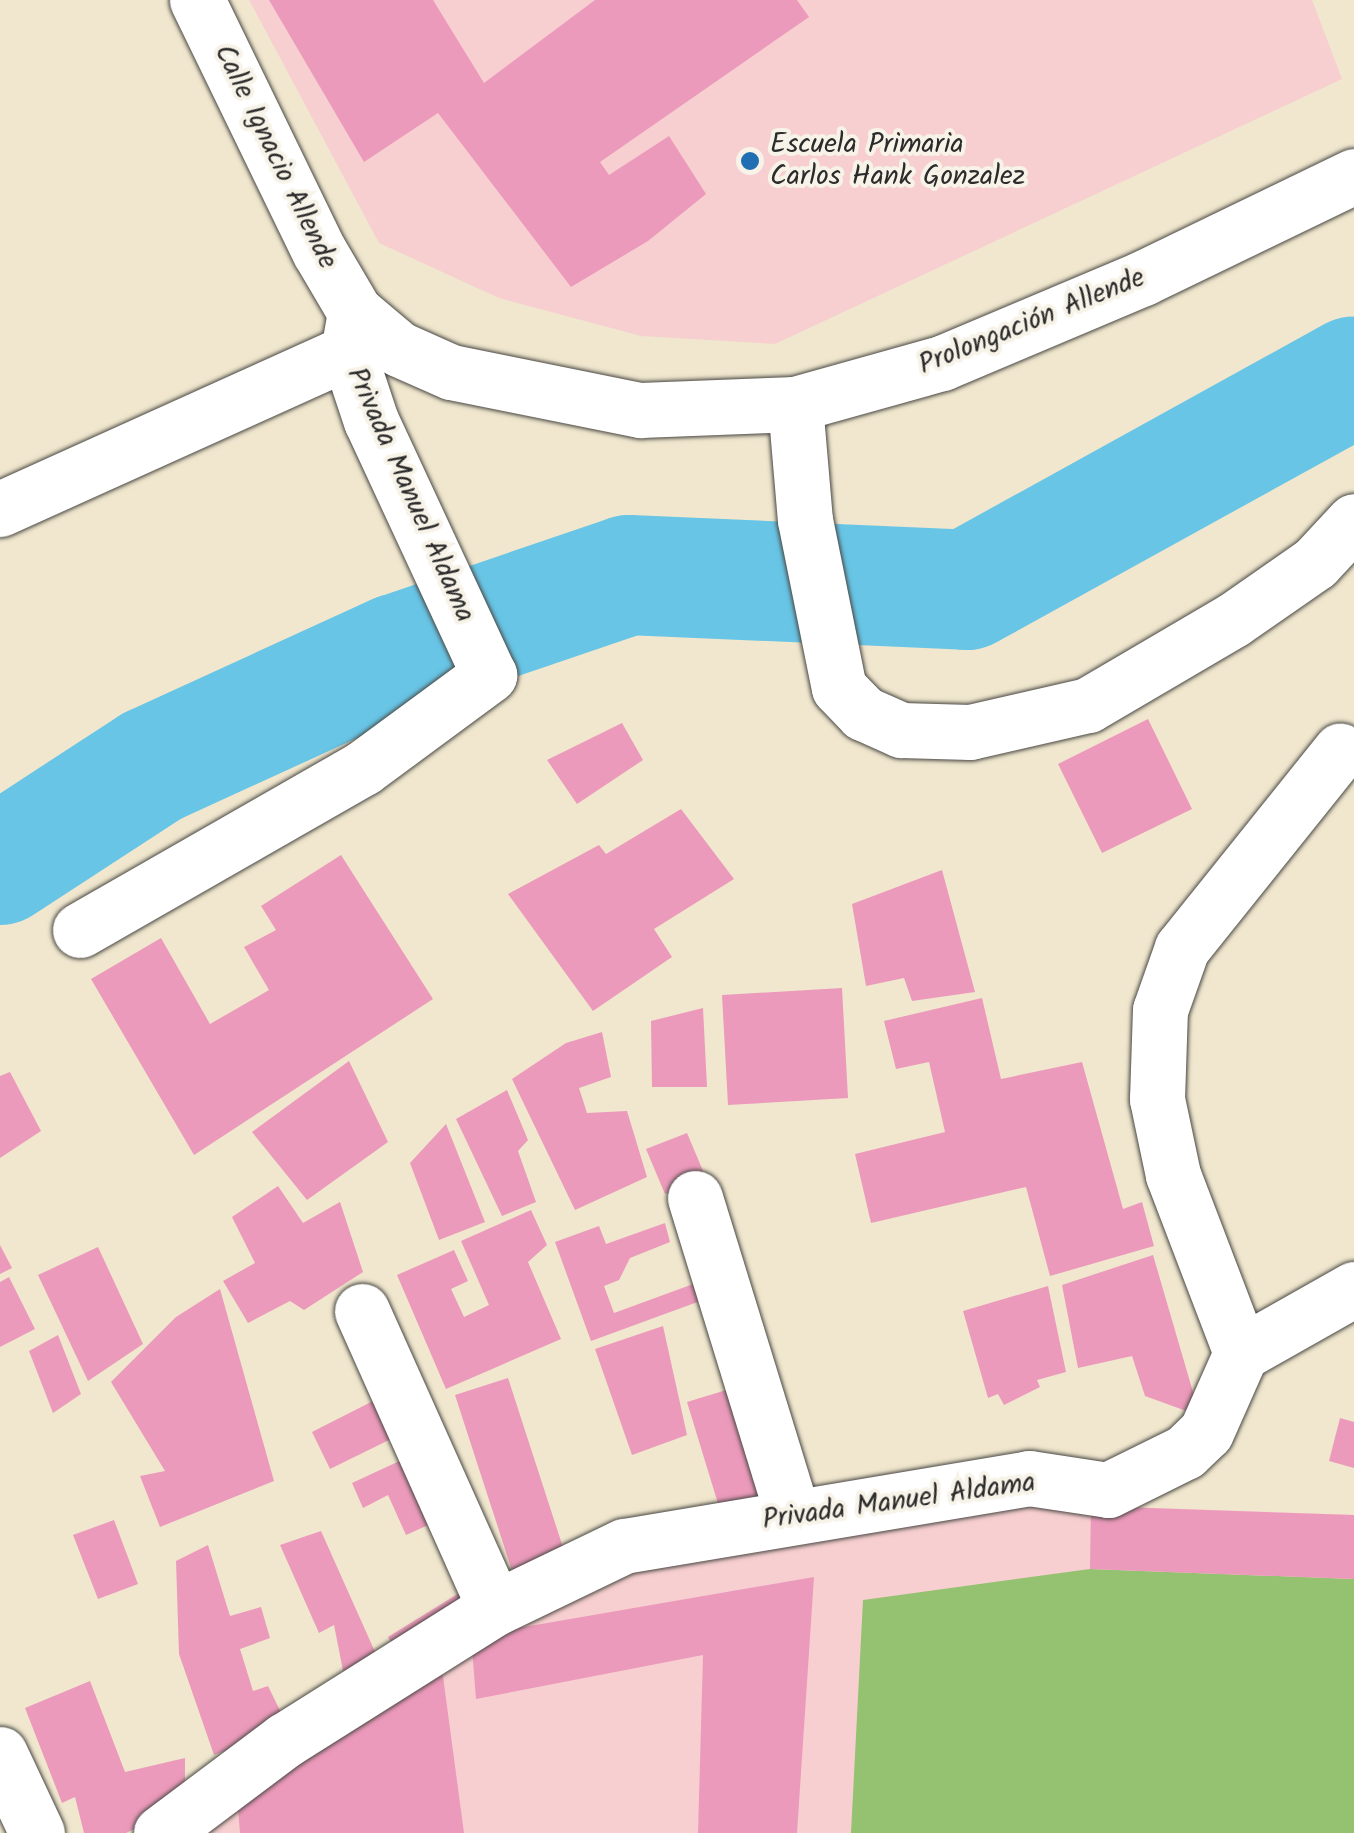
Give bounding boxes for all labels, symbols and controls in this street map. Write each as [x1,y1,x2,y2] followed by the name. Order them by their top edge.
[206,39,344,275] street label: Calle Ignacio Allende
[770,128,1025,194] place label: Escuela Primaria Carlos Hank Gonzalez
[739,150,761,172] marker: Escuela Primaria Carlos Hank Gonzalez
[914,261,1150,383] street label: Prolongación Allende
[339,362,481,628] street label: Privada Manuel Aldama
[760,1466,1038,1538] street label: Privada Manuel Aldama

